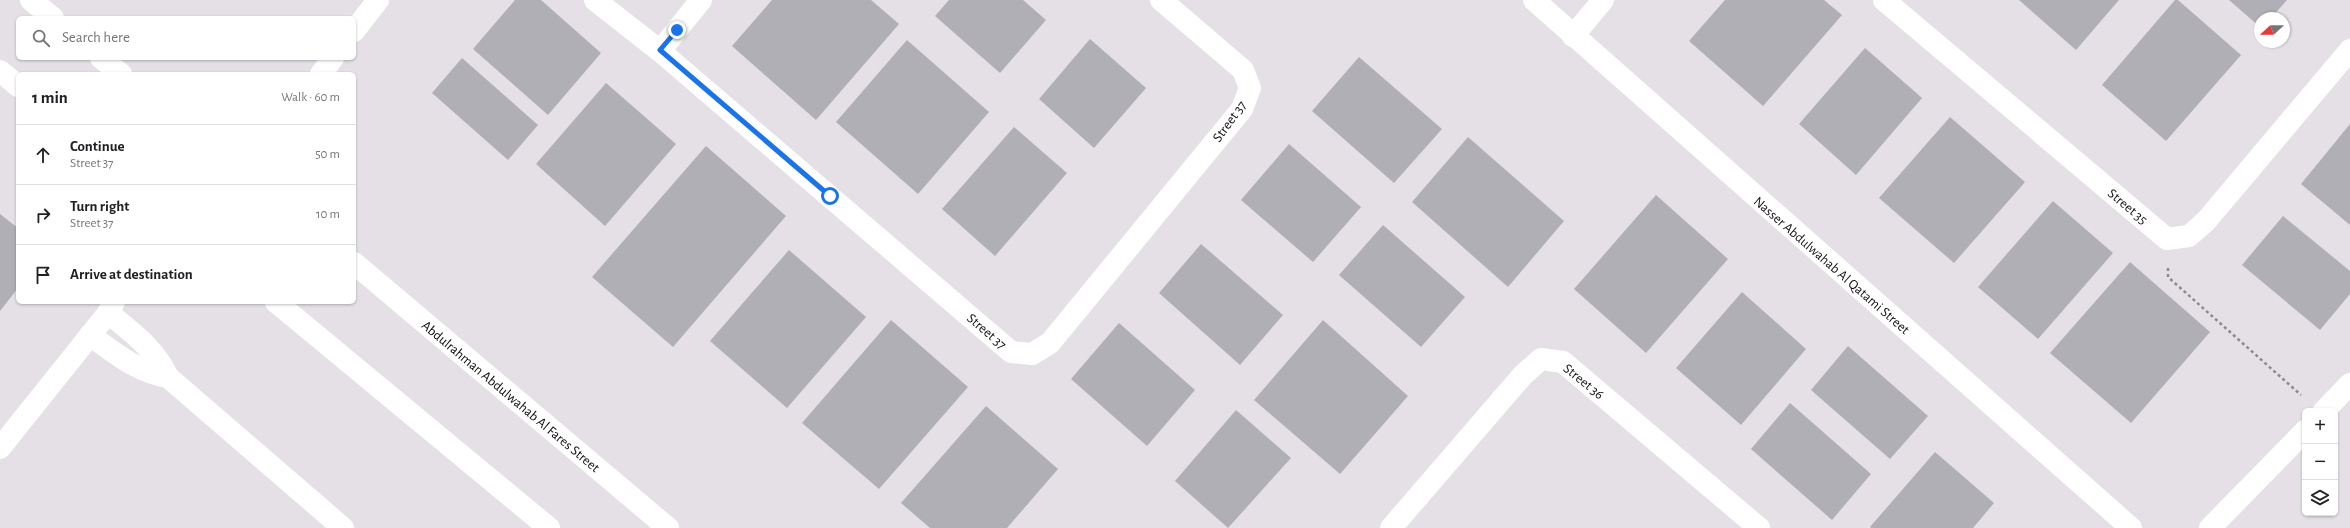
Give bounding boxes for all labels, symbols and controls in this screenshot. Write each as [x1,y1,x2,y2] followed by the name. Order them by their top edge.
[2254,12,2290,48] north arrow
[16,16,356,60] search box
[668,21,686,39] route end
[30,27,52,49] icon: search
[62,30,130,45] text: Search here
[32,89,68,106] text: 1 min
[281,91,340,104] text: Walk · 60 m
[1210,98,1249,145] street label: Street 37
[70,139,125,154] text: Continue
[32,144,54,166] icon: ahead
[315,148,340,161] text: 50 m
[70,157,114,170] text: Street 37
[2105,186,2150,227] street label: Street 35
[821,187,839,205] route start
[1751,194,1912,337] street label: Nasser Abdulwahab Al Qatami Street
[70,199,129,214] text: Turn right
[32,204,54,226] icon: right
[316,208,340,221] text: 10 m
[70,217,114,230] text: Street 37
[32,264,54,286] icon: arrive
[70,267,193,282] text: Arrive at destination
[964,311,1009,353] street label: Street 37
[419,318,602,476] street label: Abdulrahman Abdulwahab Al Fares Street
[1560,361,1606,402] street label: Street 36
[2302,408,2338,516] map controls
[2302,408,2338,444] button: +
[2302,444,2338,480] button: −
[2302,480,2338,516] button: layers

